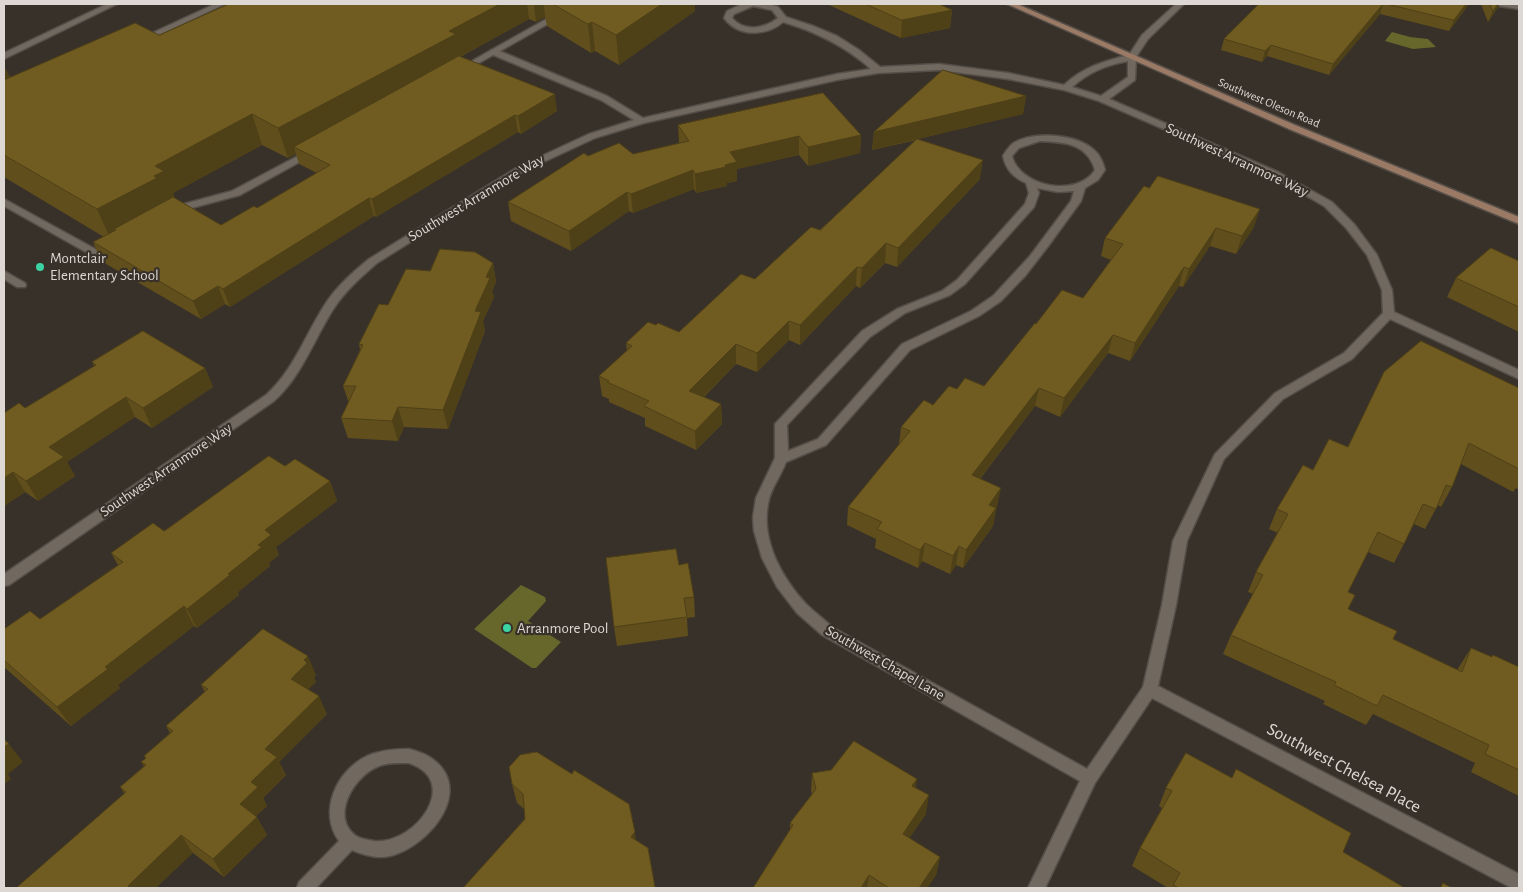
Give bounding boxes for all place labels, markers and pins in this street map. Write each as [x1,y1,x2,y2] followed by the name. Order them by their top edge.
[50,249,159,284] place label: Montclair Elementary School
[34,261,46,273] marker: Montclair Elementary School
[517,619,608,637] place label: Arranmore Pool
[501,622,513,634] marker: Arranmore Pool

